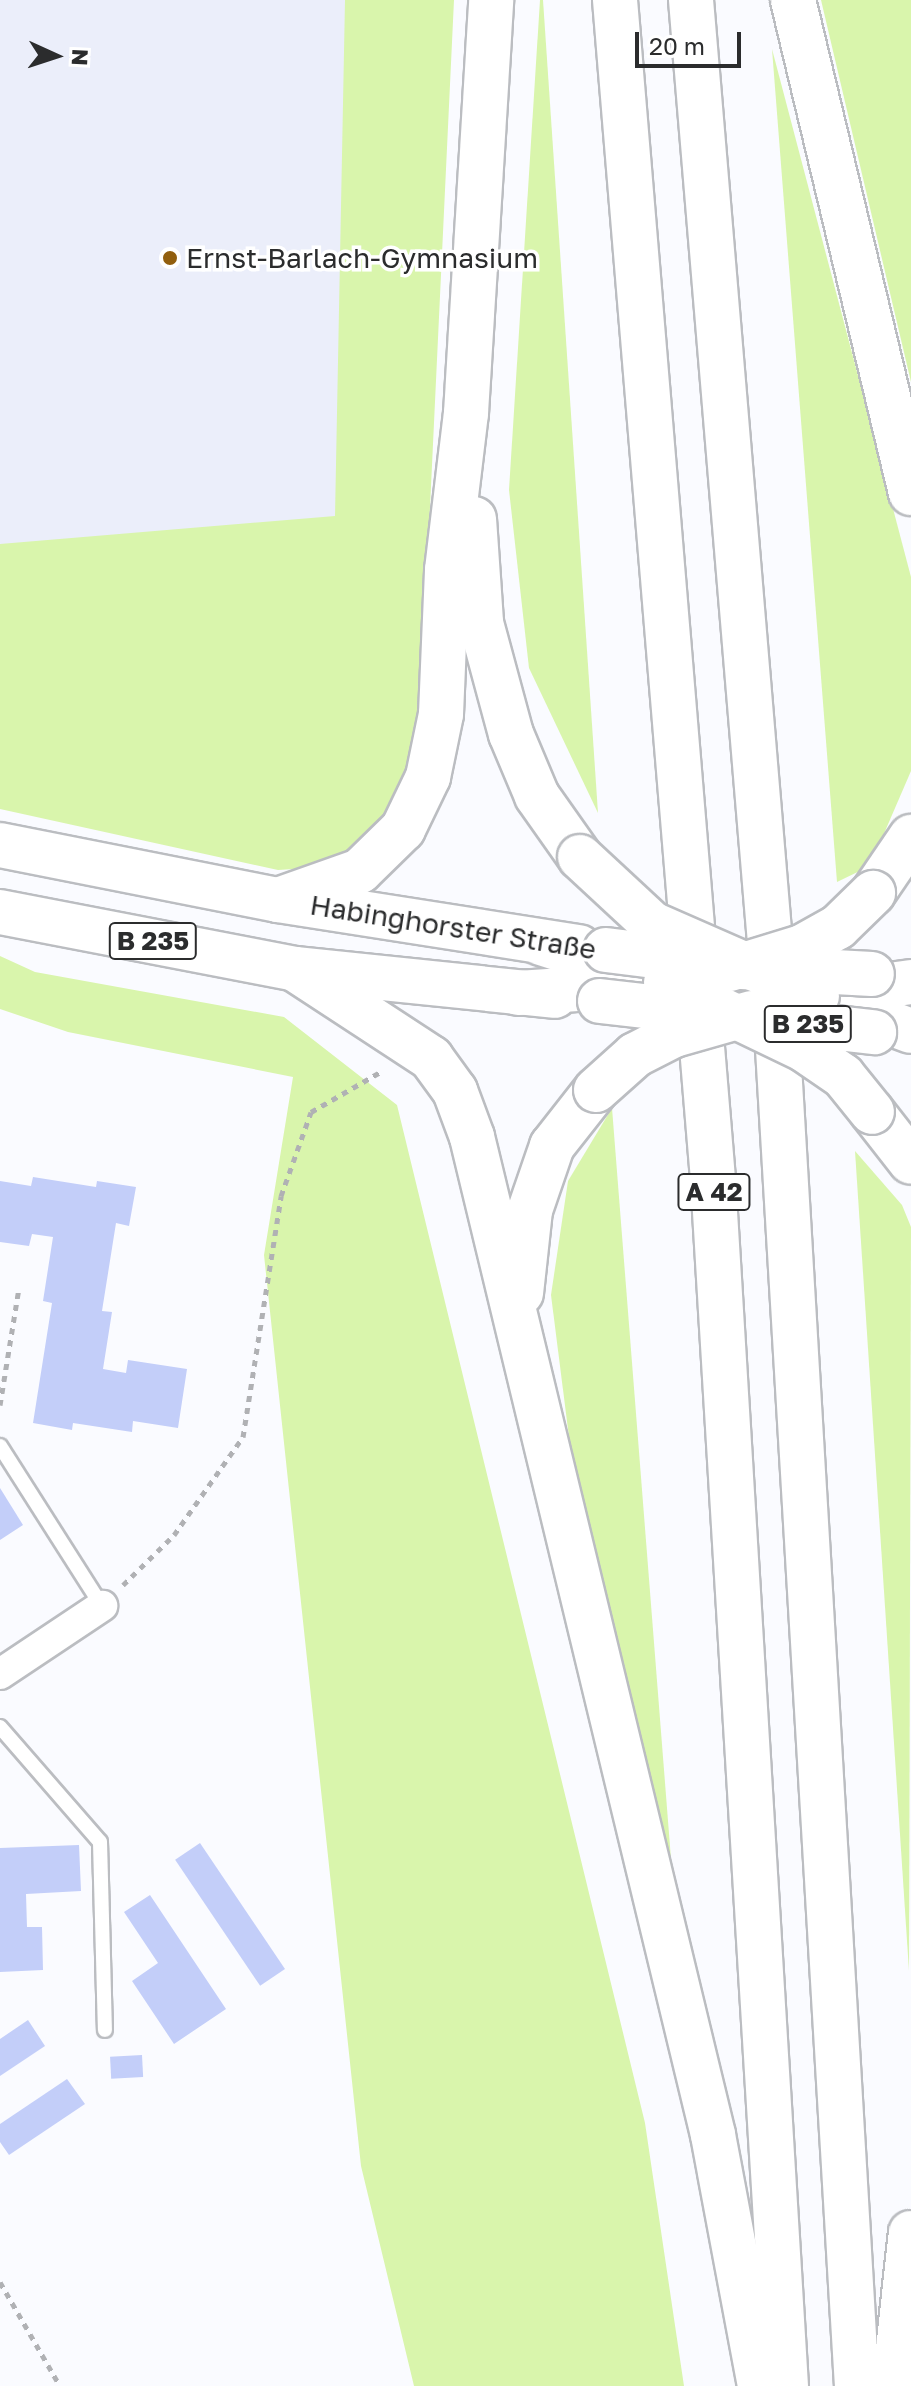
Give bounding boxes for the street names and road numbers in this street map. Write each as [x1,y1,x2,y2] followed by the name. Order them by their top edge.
[308,888,598,966] street label: Habinghorster Straße
[107,919,199,963] road number: B 235
[762,1002,854,1046] road number: B 235
[676,1170,752,1214] road number: A 42

